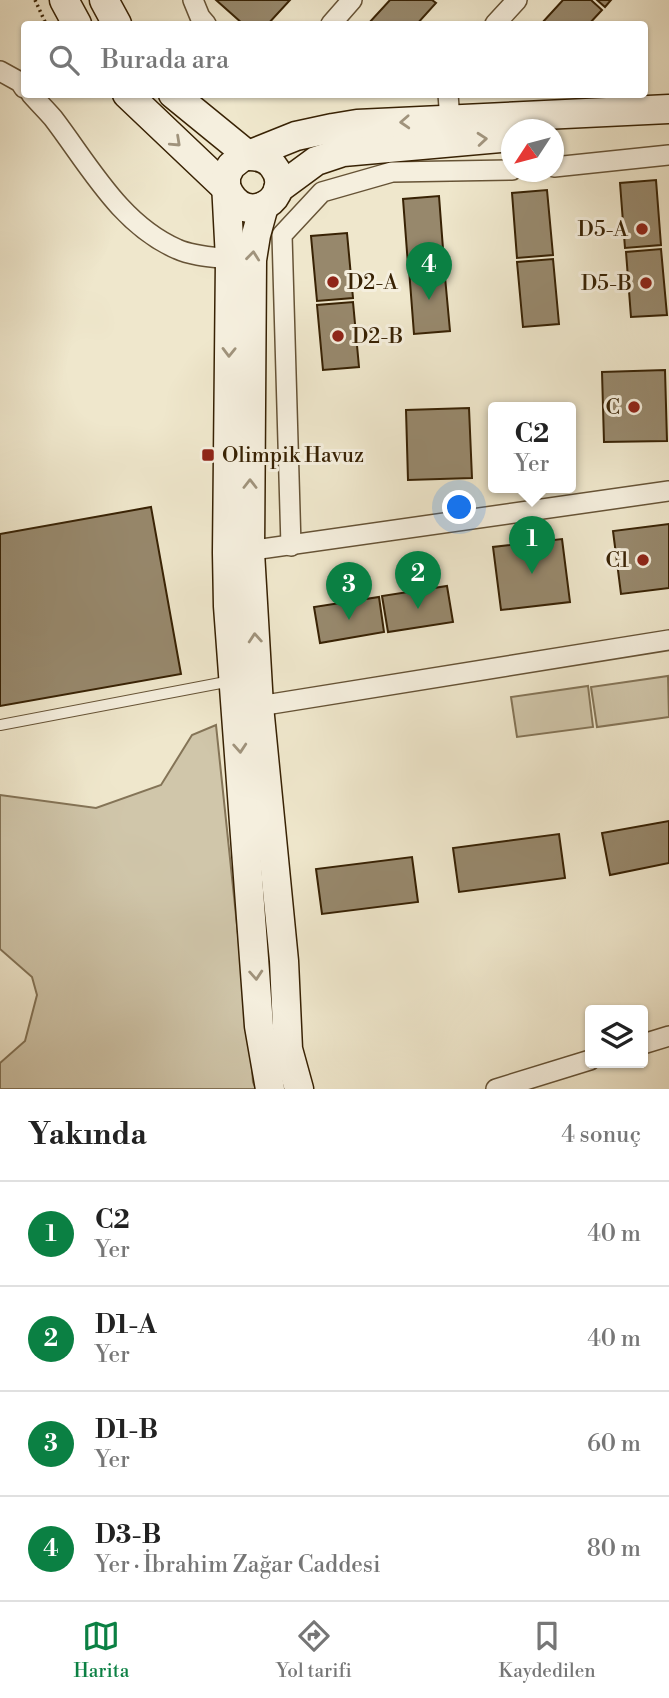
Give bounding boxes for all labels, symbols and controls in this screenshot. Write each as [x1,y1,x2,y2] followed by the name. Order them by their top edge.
[21,21,648,98] search box
[45,41,83,79] icon: search
[101,44,229,76] text: Burada ara
[399,115,410,130] one-way arrow
[501,119,564,182] north arrow
[477,132,488,147] one-way arrow
[168,133,181,146] one-way arrow
[578,217,629,243] place label: D5-A
[634,221,650,237] marker: D5-A
[406,242,452,300] pin: 4
[246,251,261,262] one-way arrow
[347,270,398,296] place label: D2-A
[581,271,632,297] place label: D5-B
[325,274,341,290] marker: D2-A
[638,275,654,291] marker: D5-B
[352,324,403,350] place label: D2-B
[330,328,346,344] marker: D2-B
[221,347,237,358] one-way arrow
[606,395,620,421] place label: C
[626,399,642,415] marker: C
[488,402,576,493] popup
[514,418,549,450] text: C2
[222,443,364,469] place label: Olimpik Havuz
[200,447,216,463] marker: Olimpik Havuz
[514,450,550,478] text: Yer
[242,478,258,489] one-way arrow
[442,490,476,524] your location
[509,516,555,574] pin: 1
[606,548,629,574] place label: C1
[395,551,441,609] pin: 2
[635,552,651,568] marker: C1
[326,562,372,620] pin: 3
[248,632,263,643] one-way arrow
[232,743,247,754] one-way arrow
[248,970,263,981] one-way arrow
[585,1005,648,1068] map controls
[585,1005,648,1068] button: layers
[28,1116,147,1154] text: Yakında
[561,1121,641,1149] text: 4 sonuç
[95,1204,130,1236] text: C2
[45,1220,57,1248] text: 1
[587,1220,641,1248] text: 40 m
[95,1236,130,1264] text: Yer
[95,1309,157,1341] text: D1-A
[44,1325,58,1353] text: 2
[587,1325,641,1353] text: 40 m
[95,1341,130,1369] text: Yer
[95,1414,158,1446] text: D1-B
[44,1430,58,1458] text: 3
[587,1430,641,1458] text: 60 m
[95,1446,130,1474] text: Yer
[95,1519,161,1551] text: D3-B
[43,1535,59,1563] text: 4
[587,1535,641,1563] text: 80 m
[95,1551,380,1579] text: Yer · İbrahim Zağar Caddesi
[73,1617,129,1683] tab: Harita
[276,1617,352,1683] tab: Yol tarifi
[499,1617,596,1683] tab: Kaydedilen

